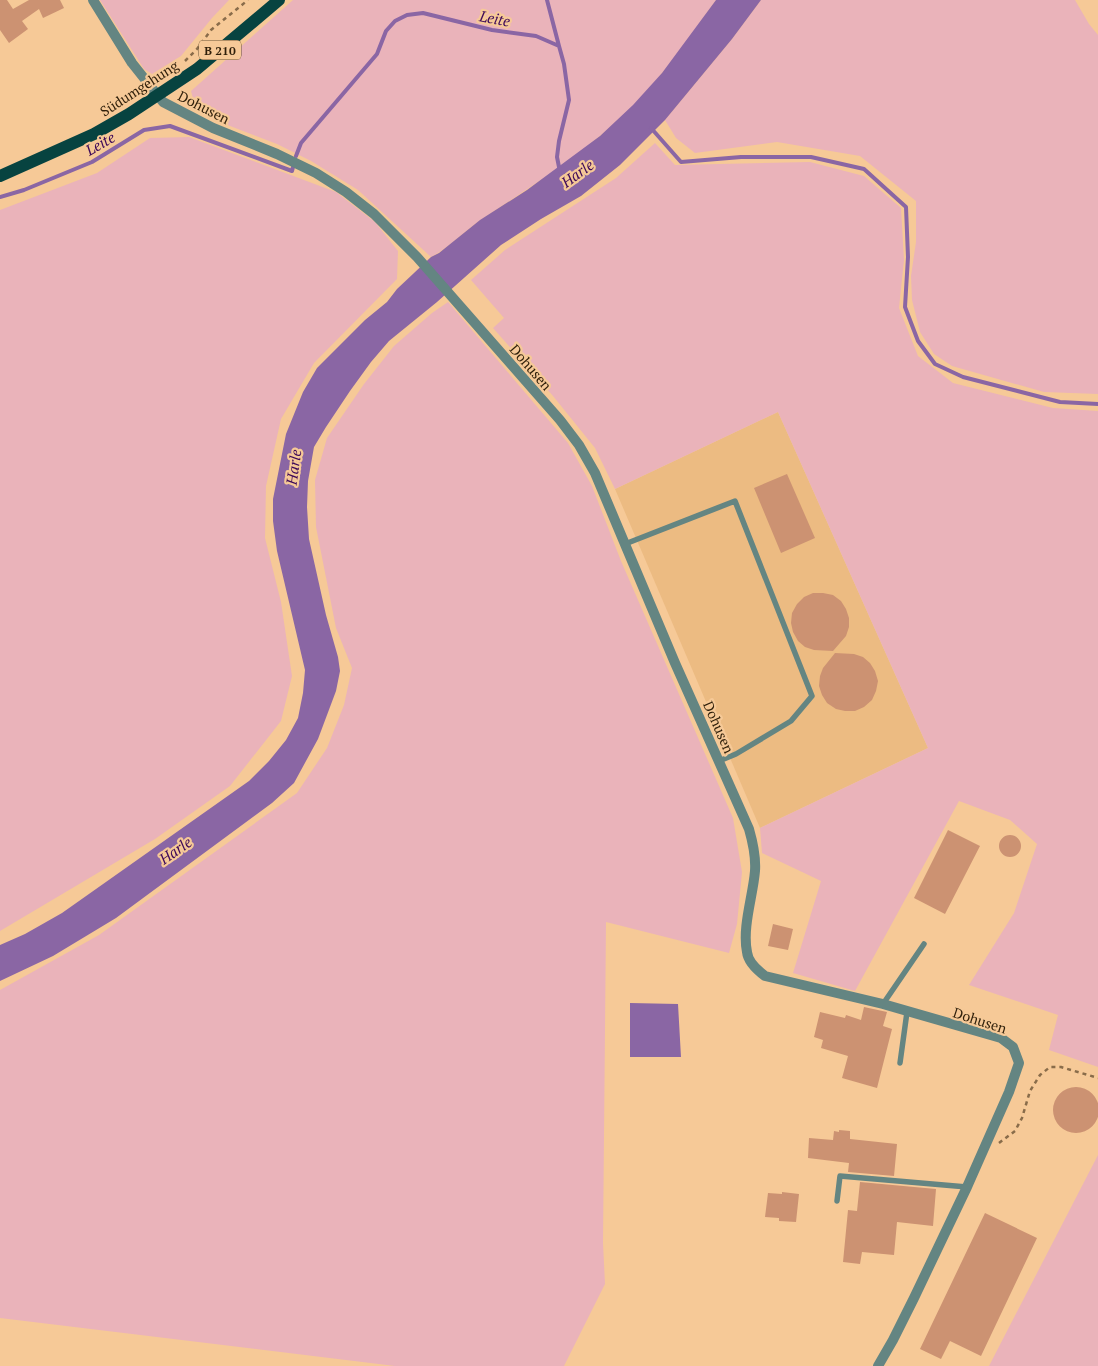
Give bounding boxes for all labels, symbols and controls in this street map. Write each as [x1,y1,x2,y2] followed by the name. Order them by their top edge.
[477,5,512,31] water label: Leite
[199,40,241,60] road number: B 210
[96,55,182,120] street label: Südumgehung
[175,86,234,128] street label: Dohusen
[81,127,119,160] water label: Leite
[556,154,597,192] water label: Harle
[506,340,557,395] street label: Dohusen
[280,448,305,487] water label: Harle
[699,698,739,757] street label: Dohusen
[154,832,195,869] water label: Harle
[951,1002,1010,1038] street label: Dohusen

